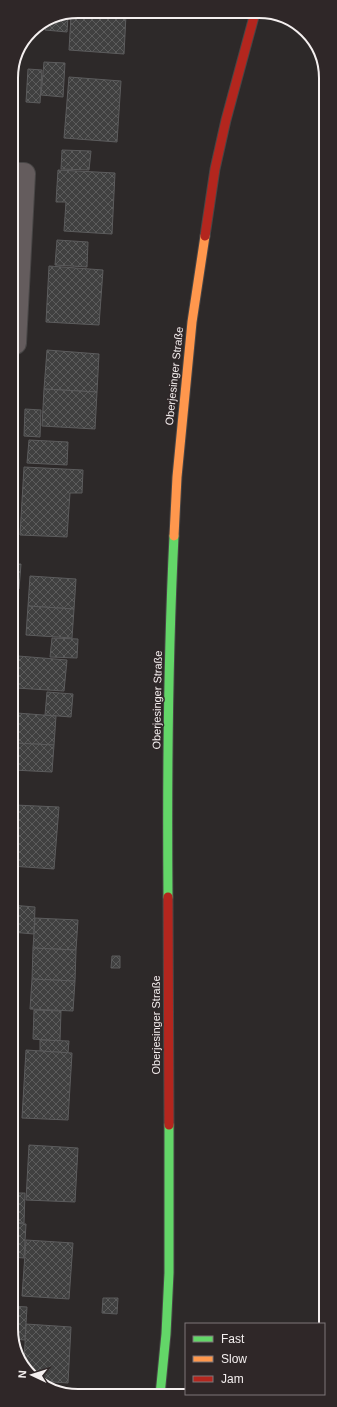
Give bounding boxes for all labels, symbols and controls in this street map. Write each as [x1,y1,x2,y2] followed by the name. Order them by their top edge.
[163,326,185,426] street label: Oberjesinger Straße
[150,650,164,750] street label: Oberjesinger Straße
[150,975,162,1075] street label: Oberjesinger Straße
[185,1323,325,1395] legend
[221,1332,245,1346] text: Fast
[221,1352,247,1366] text: Slow
[12,1355,52,1395] north arrow
[16,1370,28,1379] text: N
[221,1372,244,1386] text: Jam

